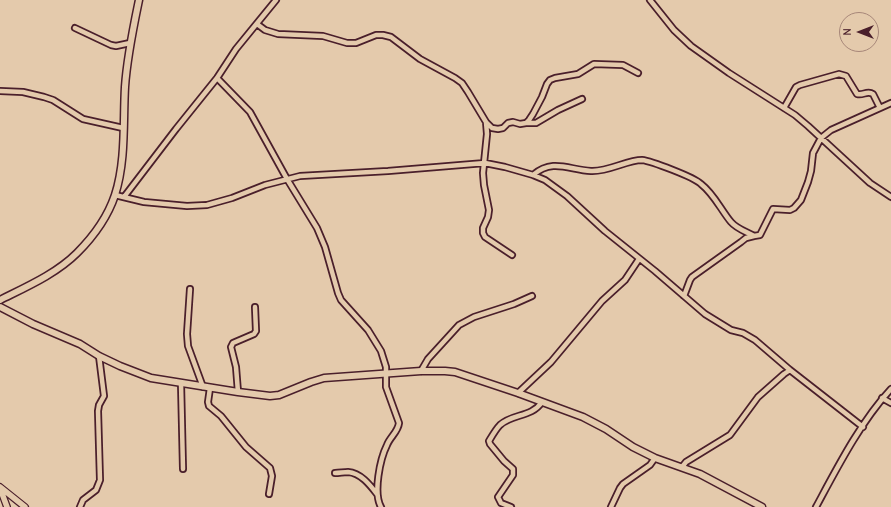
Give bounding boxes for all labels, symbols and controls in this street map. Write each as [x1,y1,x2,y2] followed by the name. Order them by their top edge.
[839,12,879,52] north arrow
[841,28,854,36] text: N

